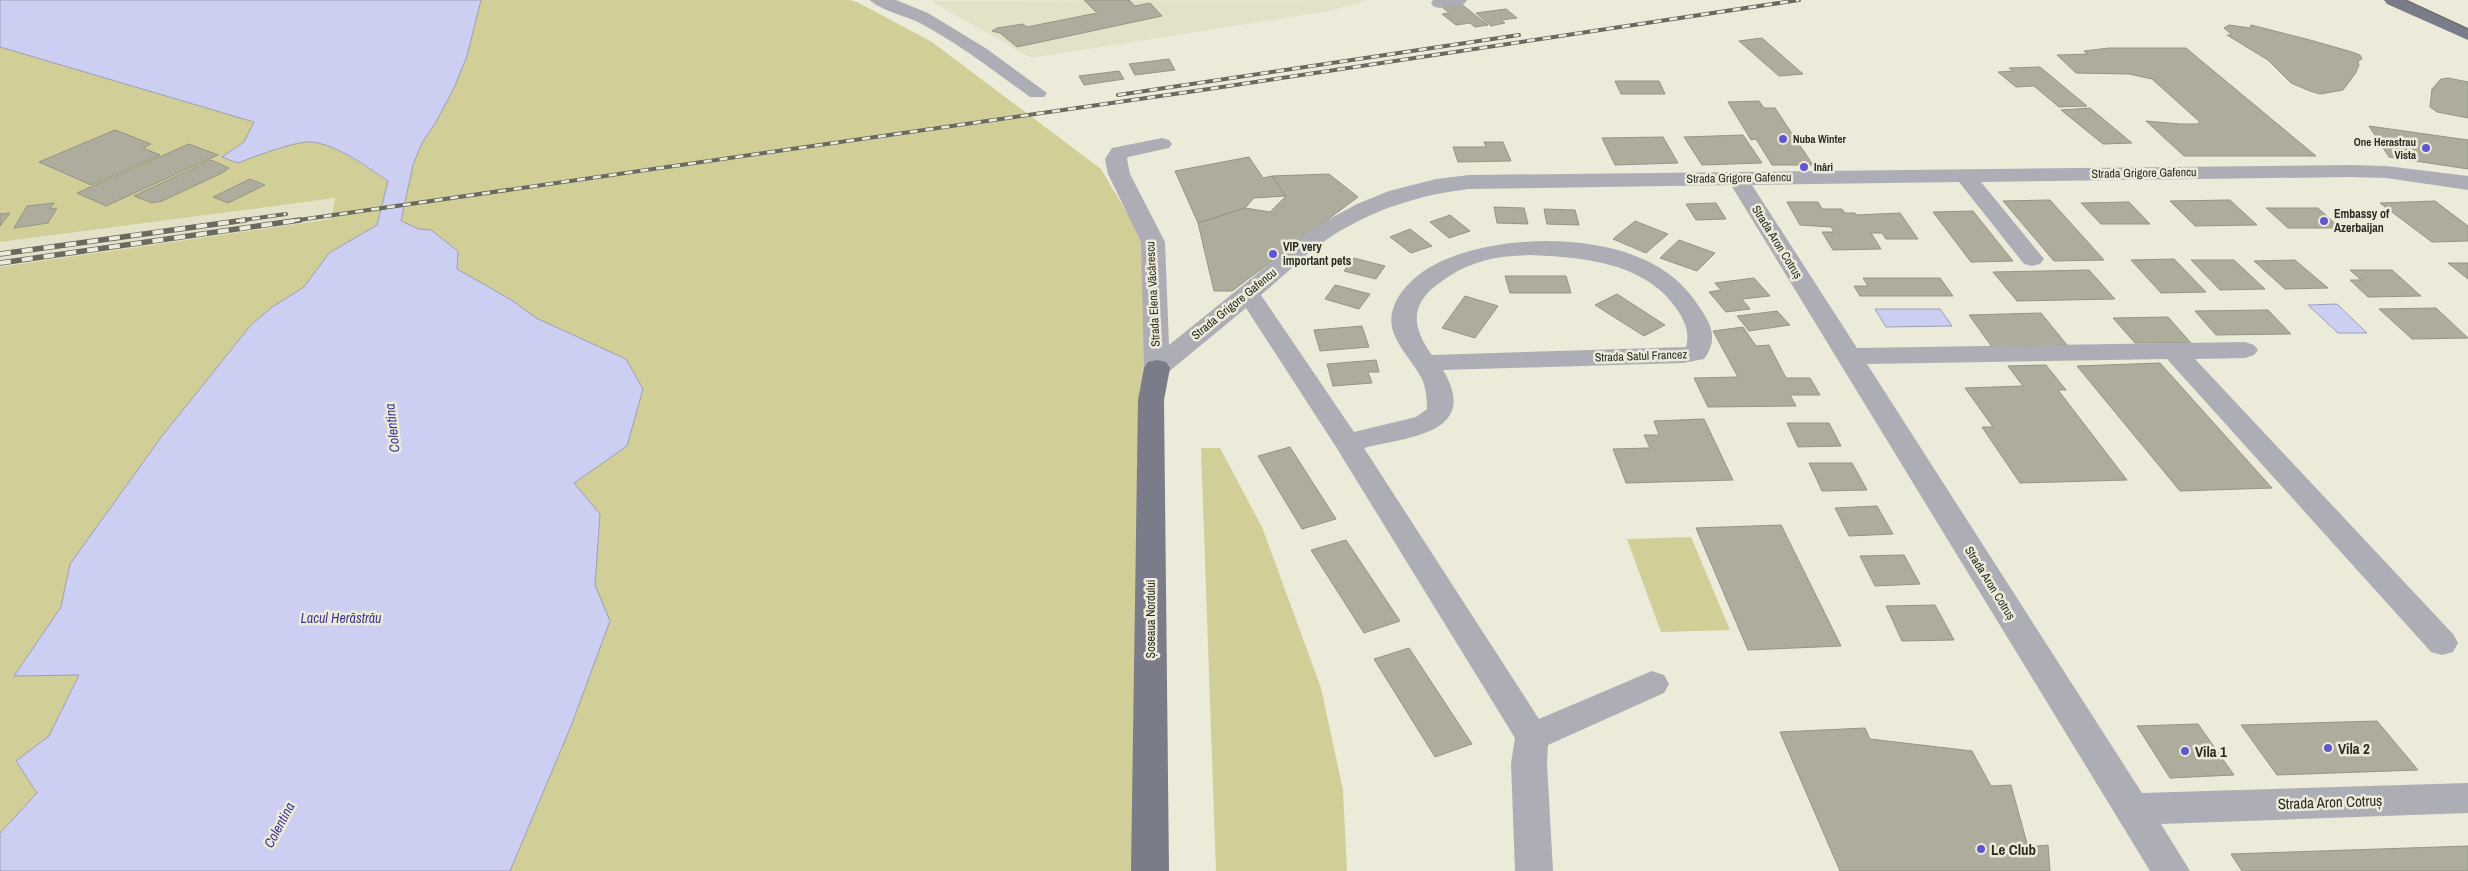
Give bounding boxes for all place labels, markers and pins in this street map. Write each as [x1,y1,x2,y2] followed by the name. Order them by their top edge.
[1793,132,1847,146] place label: Nuba Winter
[1777,133,1789,145] marker: Nuba Winter
[2354,135,2416,162] place label: One Herastrau Vista
[2420,142,2432,154] marker: One Herastrau Vista
[1814,160,1833,174] place label: Inâri
[1798,161,1810,173] marker: Inâri
[2334,206,2390,236] place label: Embassy of Azerbaijan
[2318,215,2330,227] marker: Embassy of Azerbaijan
[1283,239,1352,269] place label: VIP very important pets
[1267,248,1279,260] marker: VIP very important pets
[2338,738,2370,759] place label: Vila 2
[2195,741,2227,762] place label: Vila 1
[2322,742,2334,754] marker: Vila 2
[2179,745,2191,757] marker: Vila 1
[1991,839,2036,860] place label: Le Club
[1975,843,1987,855] marker: Le Club

